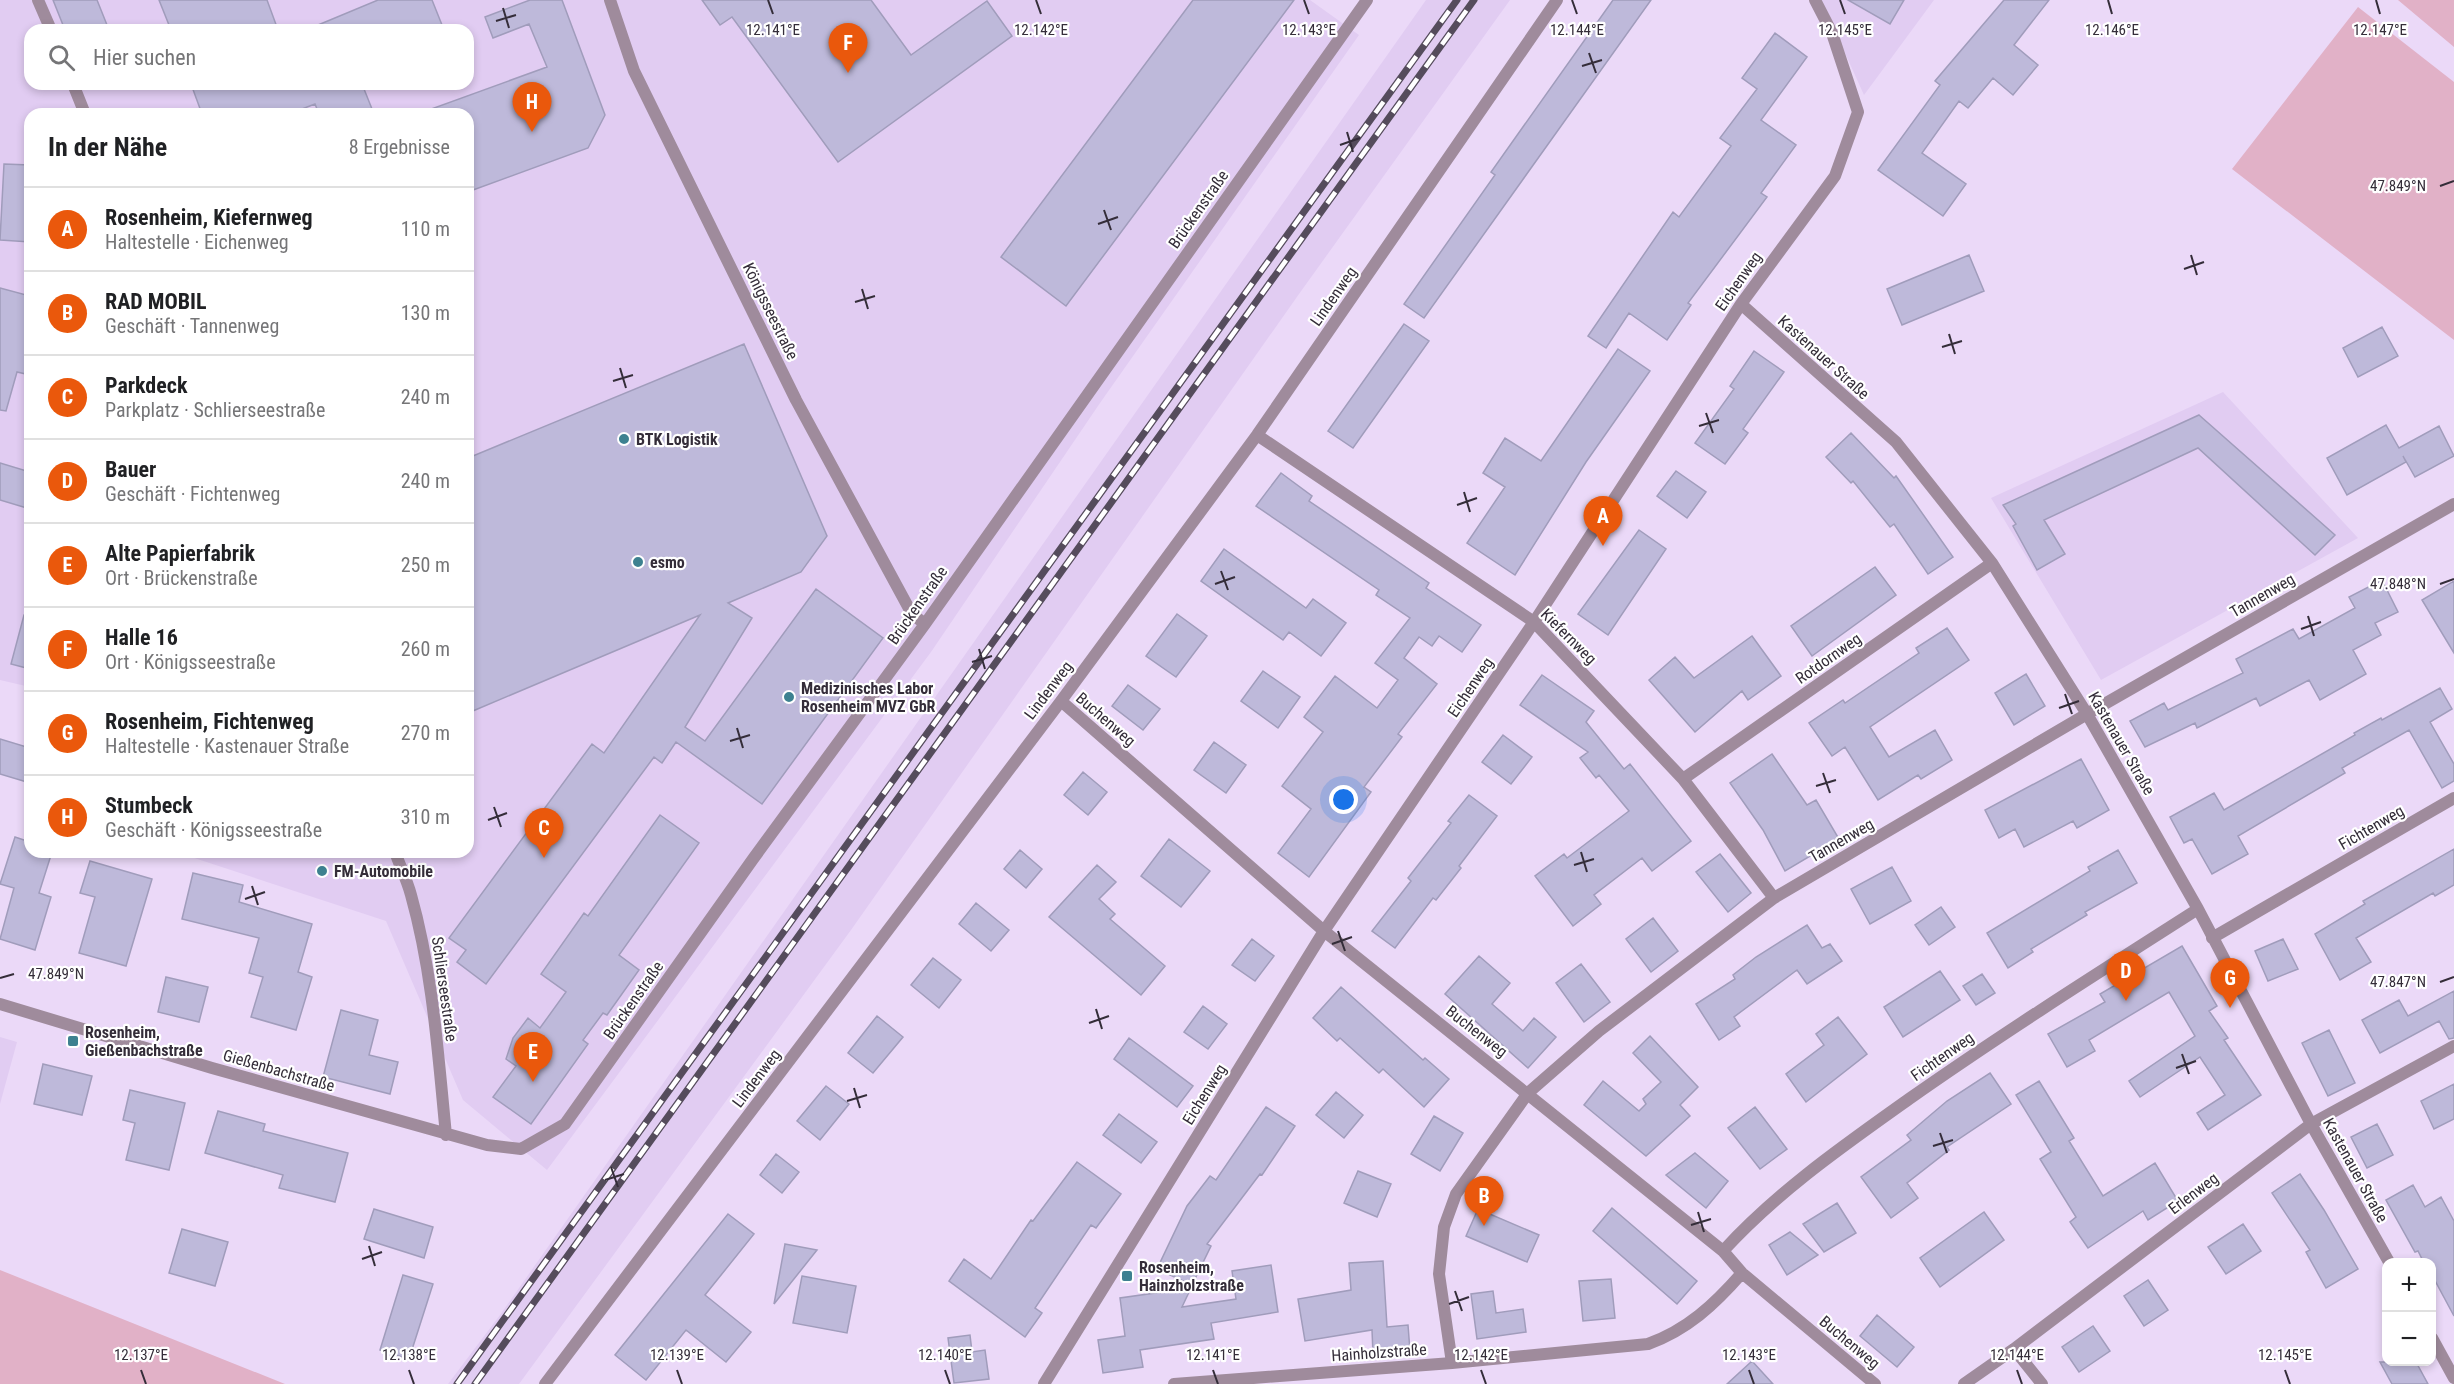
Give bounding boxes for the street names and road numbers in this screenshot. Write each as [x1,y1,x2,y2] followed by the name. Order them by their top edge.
[1164,167,1232,252] street label: Brückenstraße
[1711,248,1766,314] street label: Eichenweg
[739,260,802,363] street label: Königsseestraße
[1306,263,1361,330] street label: Lindenweg
[1774,311,1873,403] street label: Kastenauer Straße
[883,563,951,648] street label: Brückenstraße
[2226,569,2298,622] street label: Tannenweg
[1537,605,1600,668] street label: Kiefernweg
[1792,629,1865,688] street label: Rotdornweg
[1444,654,1497,721] street label: Eichenweg
[1020,657,1076,723] street label: Lindenweg
[1072,688,1139,750] street label: Buchenweg
[2084,688,2159,798] street label: Kastenauer Straße
[2335,801,2407,854] street label: Fichtenweg
[1805,814,1877,867] street label: Tannenweg
[428,935,461,1043] street label: Schlierseestraße
[599,958,667,1043] street label: Brückenstraße
[1442,1002,1511,1061] street label: Buchenweg
[1907,1028,1977,1085] street label: Fichtenweg
[221,1045,337,1095] street label: Gießenbachstraße
[728,1045,784,1111] street label: Lindenweg
[1178,1060,1230,1128] street label: Eichenweg
[2319,1115,2392,1226] street label: Kastenauer Straße
[2165,1168,2222,1218] street label: Erlenweg
[1816,1312,1884,1373] street label: Buchenweg
[1331,1340,1427,1365] street label: Hainholzstraße

